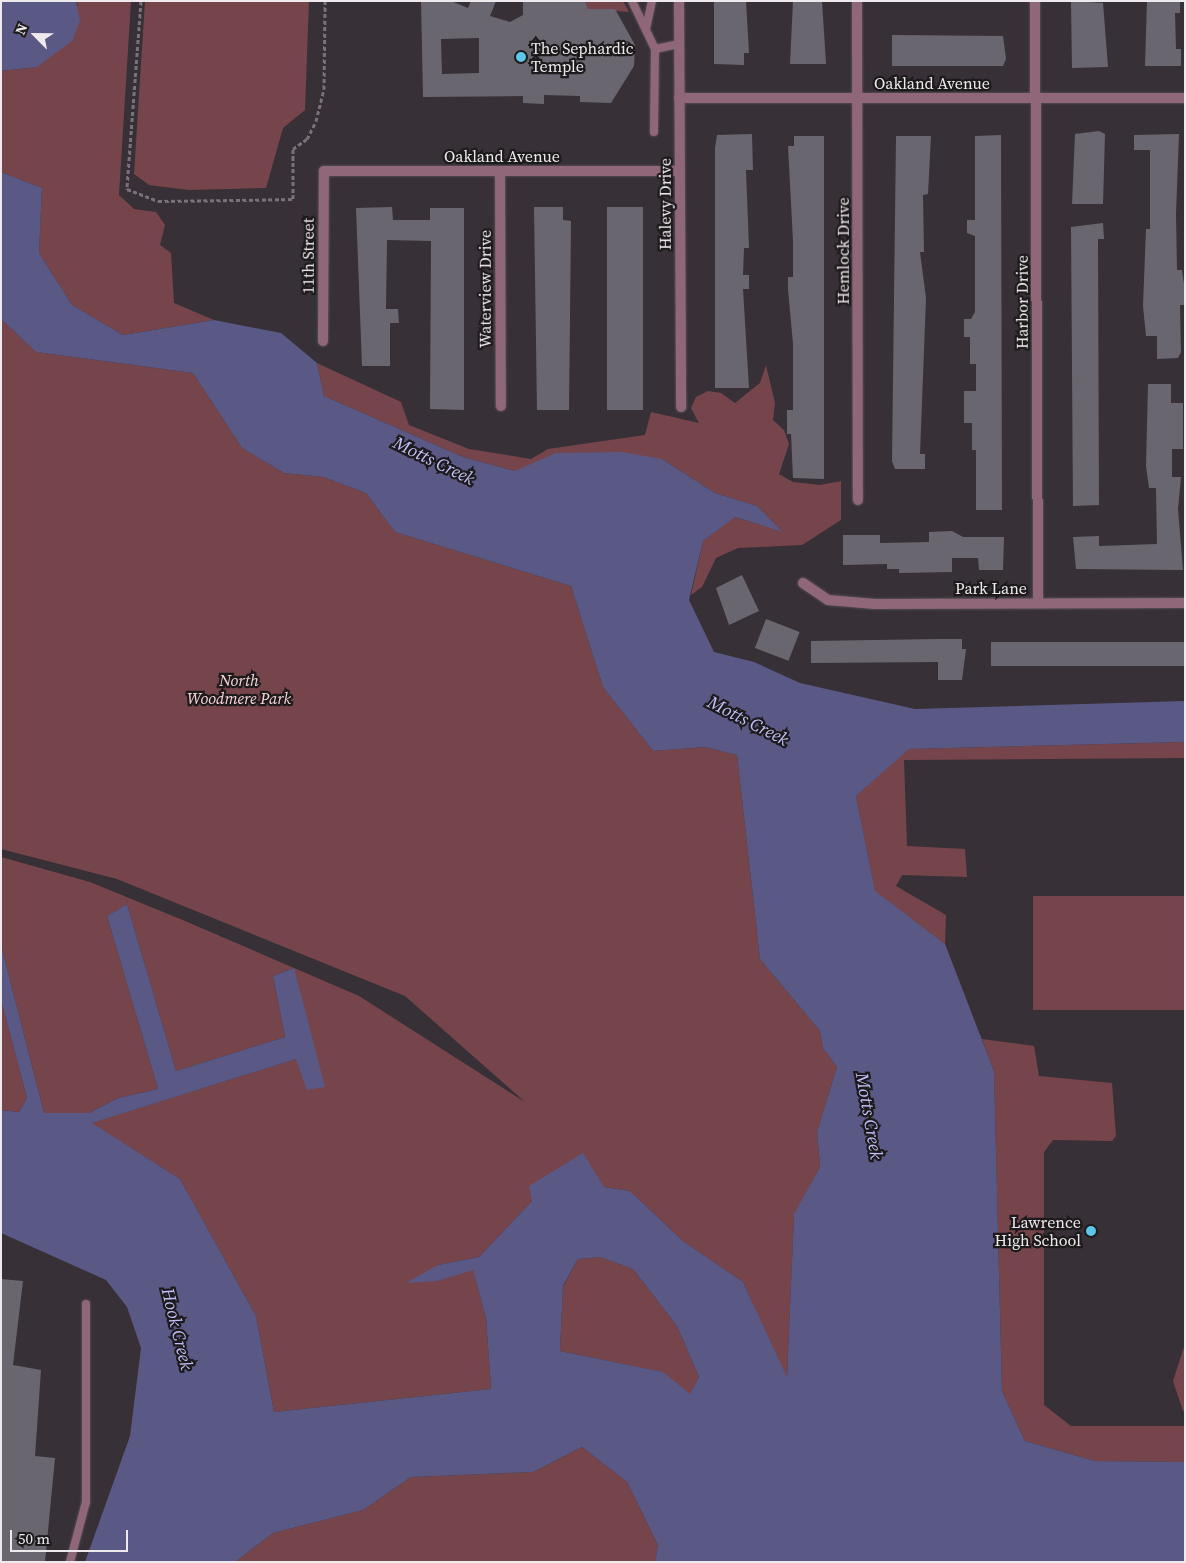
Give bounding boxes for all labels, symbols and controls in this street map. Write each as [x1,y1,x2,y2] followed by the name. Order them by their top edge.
[10,10,60,60] north arrow
[10,21,32,38] text: N
[531,38,633,76] place label: The Sephardic Temple
[515,51,527,63] marker: The Sephardic Temple
[874,73,990,93] street label: Oakland Avenue
[444,146,560,166] street label: Oakland Avenue
[655,158,675,250] street label: Halevy Drive
[833,197,853,305] street label: Hemlock Drive
[298,218,318,294] street label: 11th Street
[475,230,495,348] street label: Waterview Drive
[1012,255,1032,349] street label: Harbor Drive
[390,432,478,490] water label: Motts Creek
[955,578,1027,598] street label: Park Lane
[187,670,291,708] park label: North Woodmere Park
[704,691,792,751] water label: Motts Creek
[851,1071,887,1161] water label: Motts Creek
[995,1212,1081,1250] place label: Lawrence High School
[1085,1225,1097,1237] marker: Lawrence High School
[156,1286,198,1372] water label: Hook Creek
[12,1520,130,1552] scale bar
[18,1528,50,1549] text: 50 m

